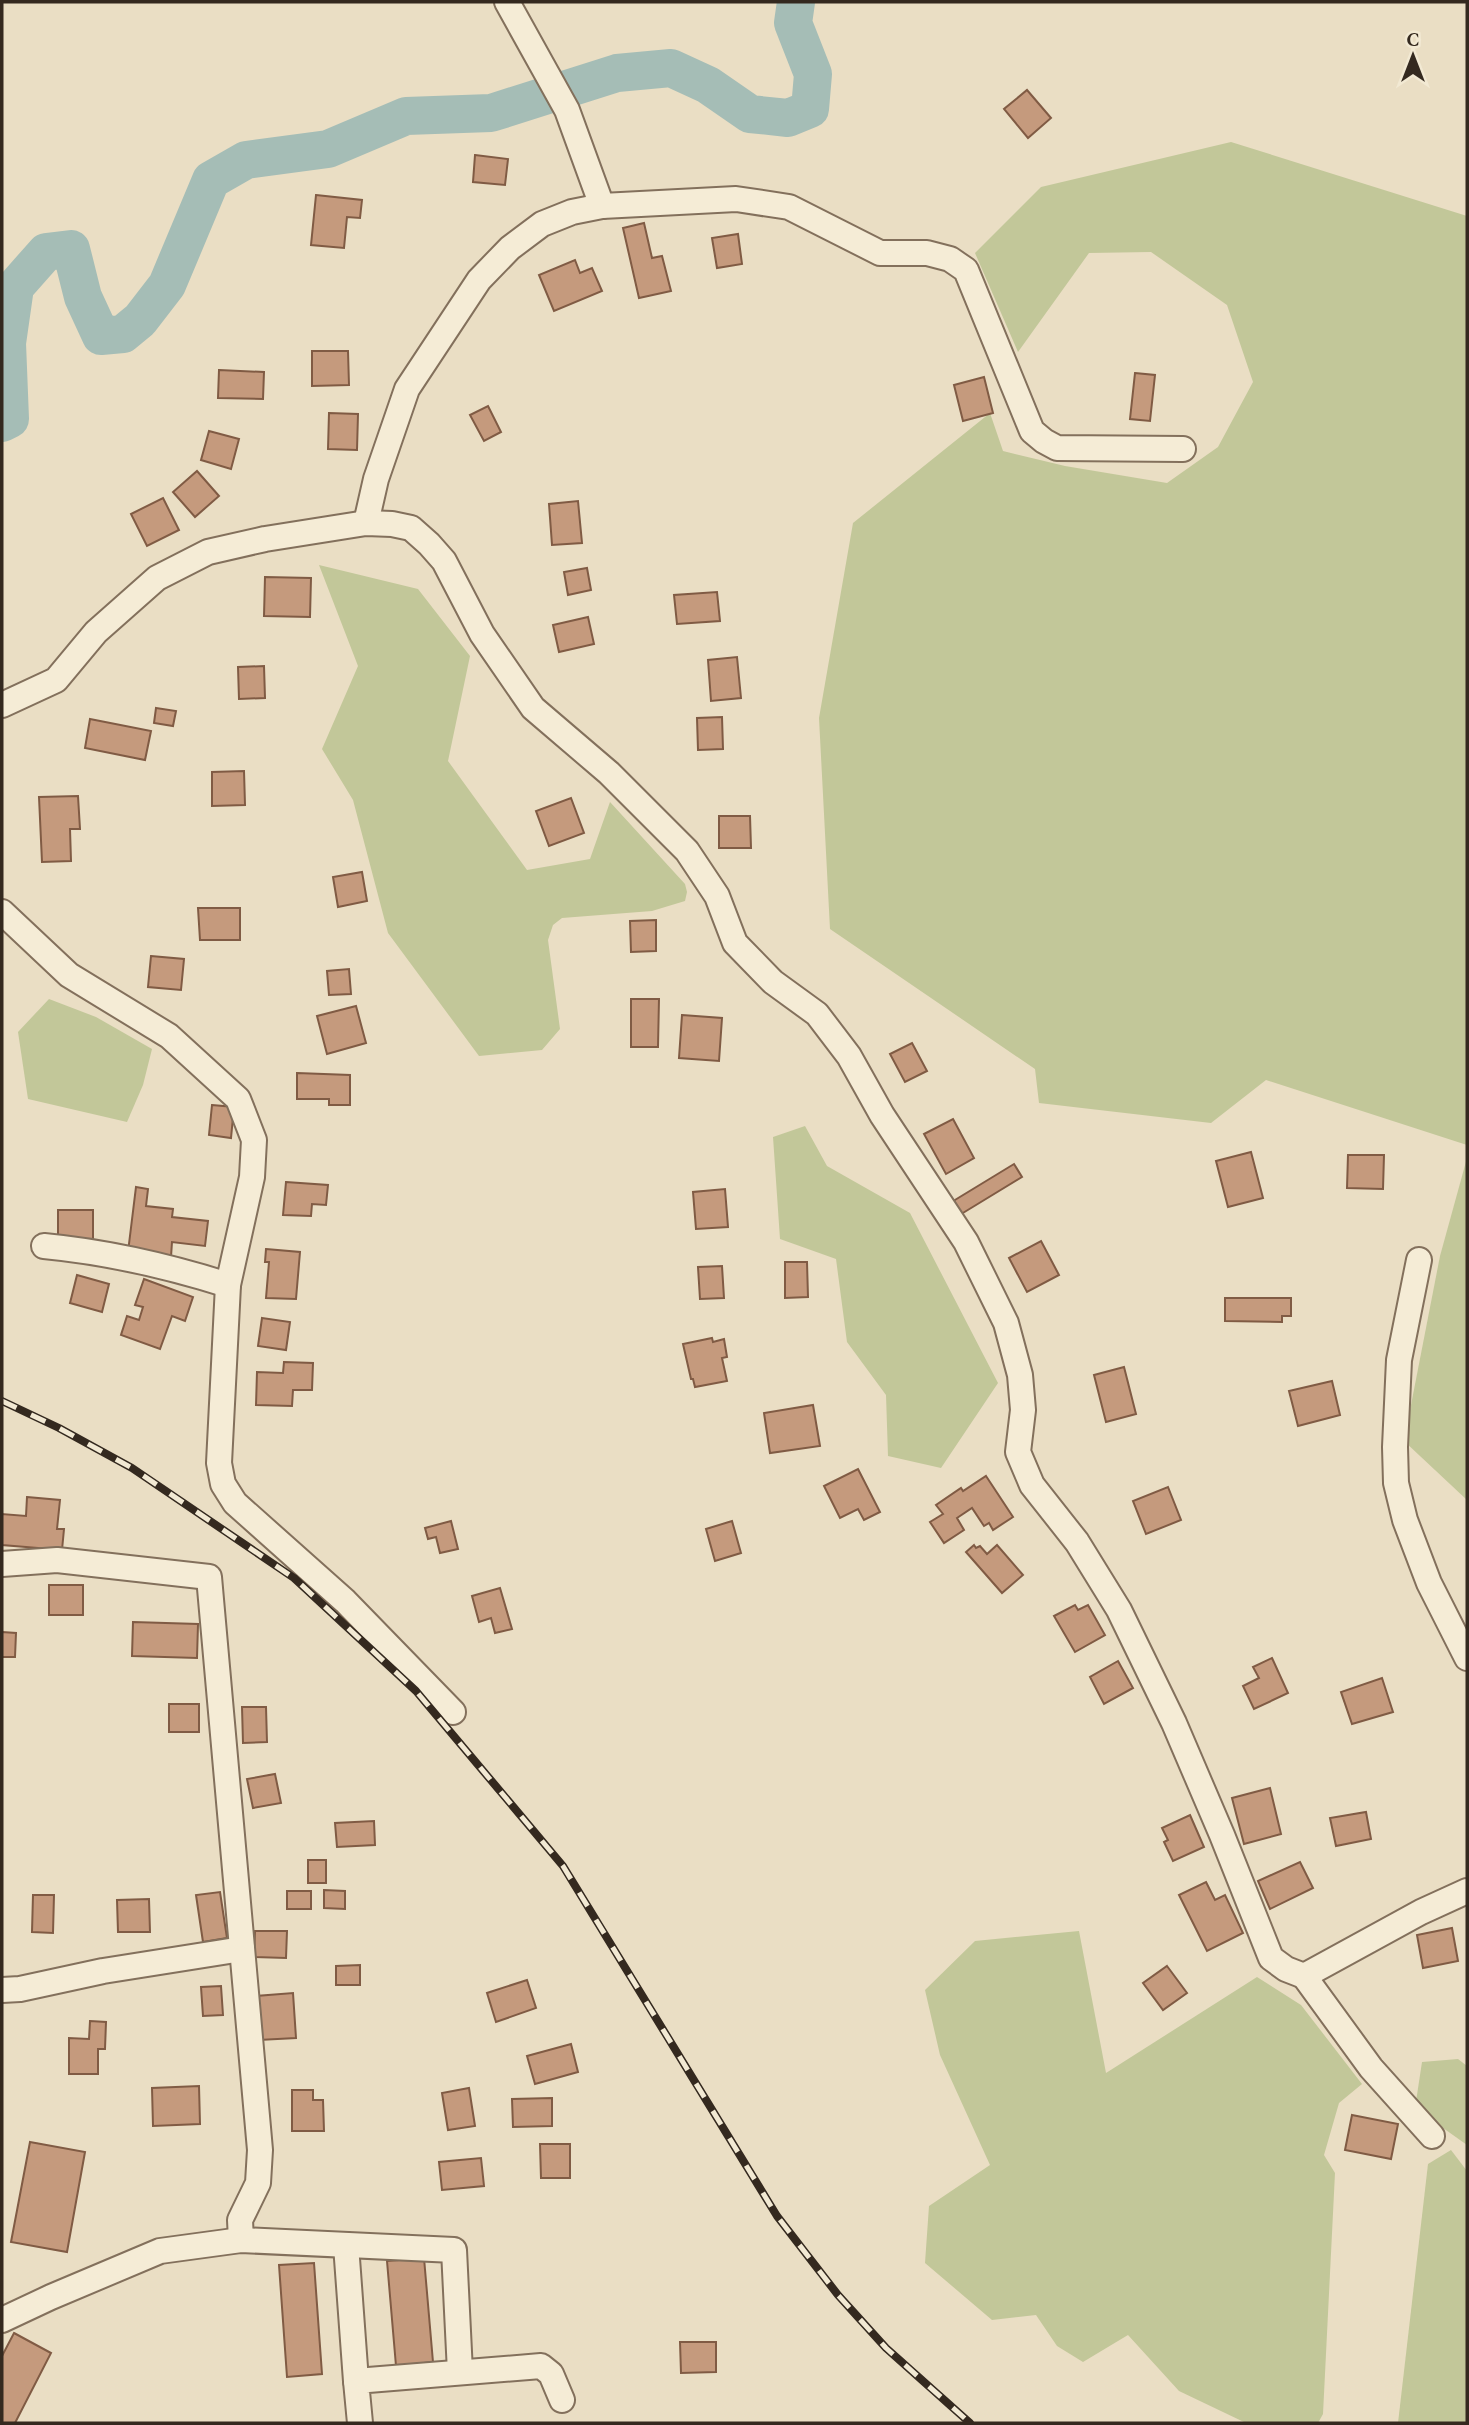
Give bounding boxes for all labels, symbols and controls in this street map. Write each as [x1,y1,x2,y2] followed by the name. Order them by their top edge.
[1378,21,1448,91] north arrow
[1406,26,1420,55] text: С

